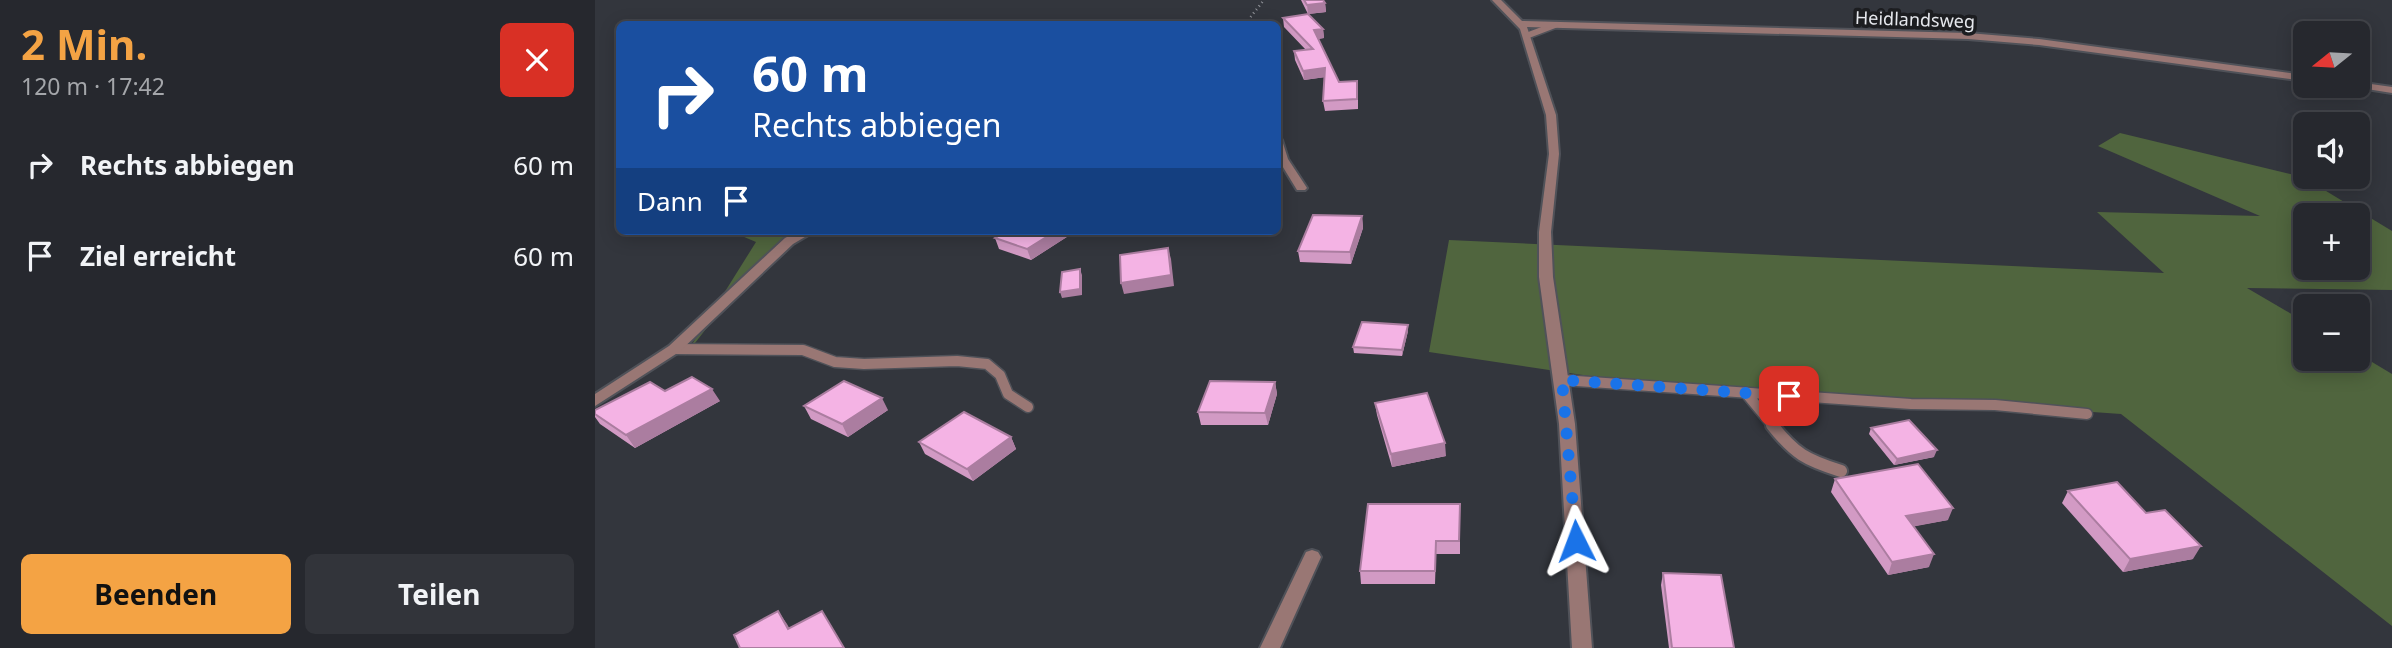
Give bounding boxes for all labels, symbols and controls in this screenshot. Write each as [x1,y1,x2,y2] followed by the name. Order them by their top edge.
[1855,5,1975,33] street label: Heidlandsweg
[21,15,147,72] text: 2 Min.
[2293,21,2369,98] north arrow
[2293,21,2370,371] map controls
[500,23,574,97] button: close
[752,40,869,106] text: 60 m
[637,49,728,140] icon: right
[21,70,165,102] text: 120 m · 17:42
[752,103,1001,146] text: Rechts abbiegen
[2293,112,2370,189] button: sound
[21,146,59,184] icon: right
[80,147,295,183] text: Rechts abbiegen
[513,147,574,183] text: 60 m
[717,182,755,220] icon: arrive
[637,183,703,219] text: Dann
[2293,203,2370,280] button: +
[21,237,59,275] icon: arrive
[80,238,236,274] text: Ziel erreicht
[513,238,574,274] text: 60 m
[2293,294,2370,371] button: −
[1759,366,1819,426] pin
[1770,377,1808,415] icon: arrive
[1539,504,1613,578] position arrow
[21,554,291,634] button: Beenden
[305,554,574,634] button: Teilen

